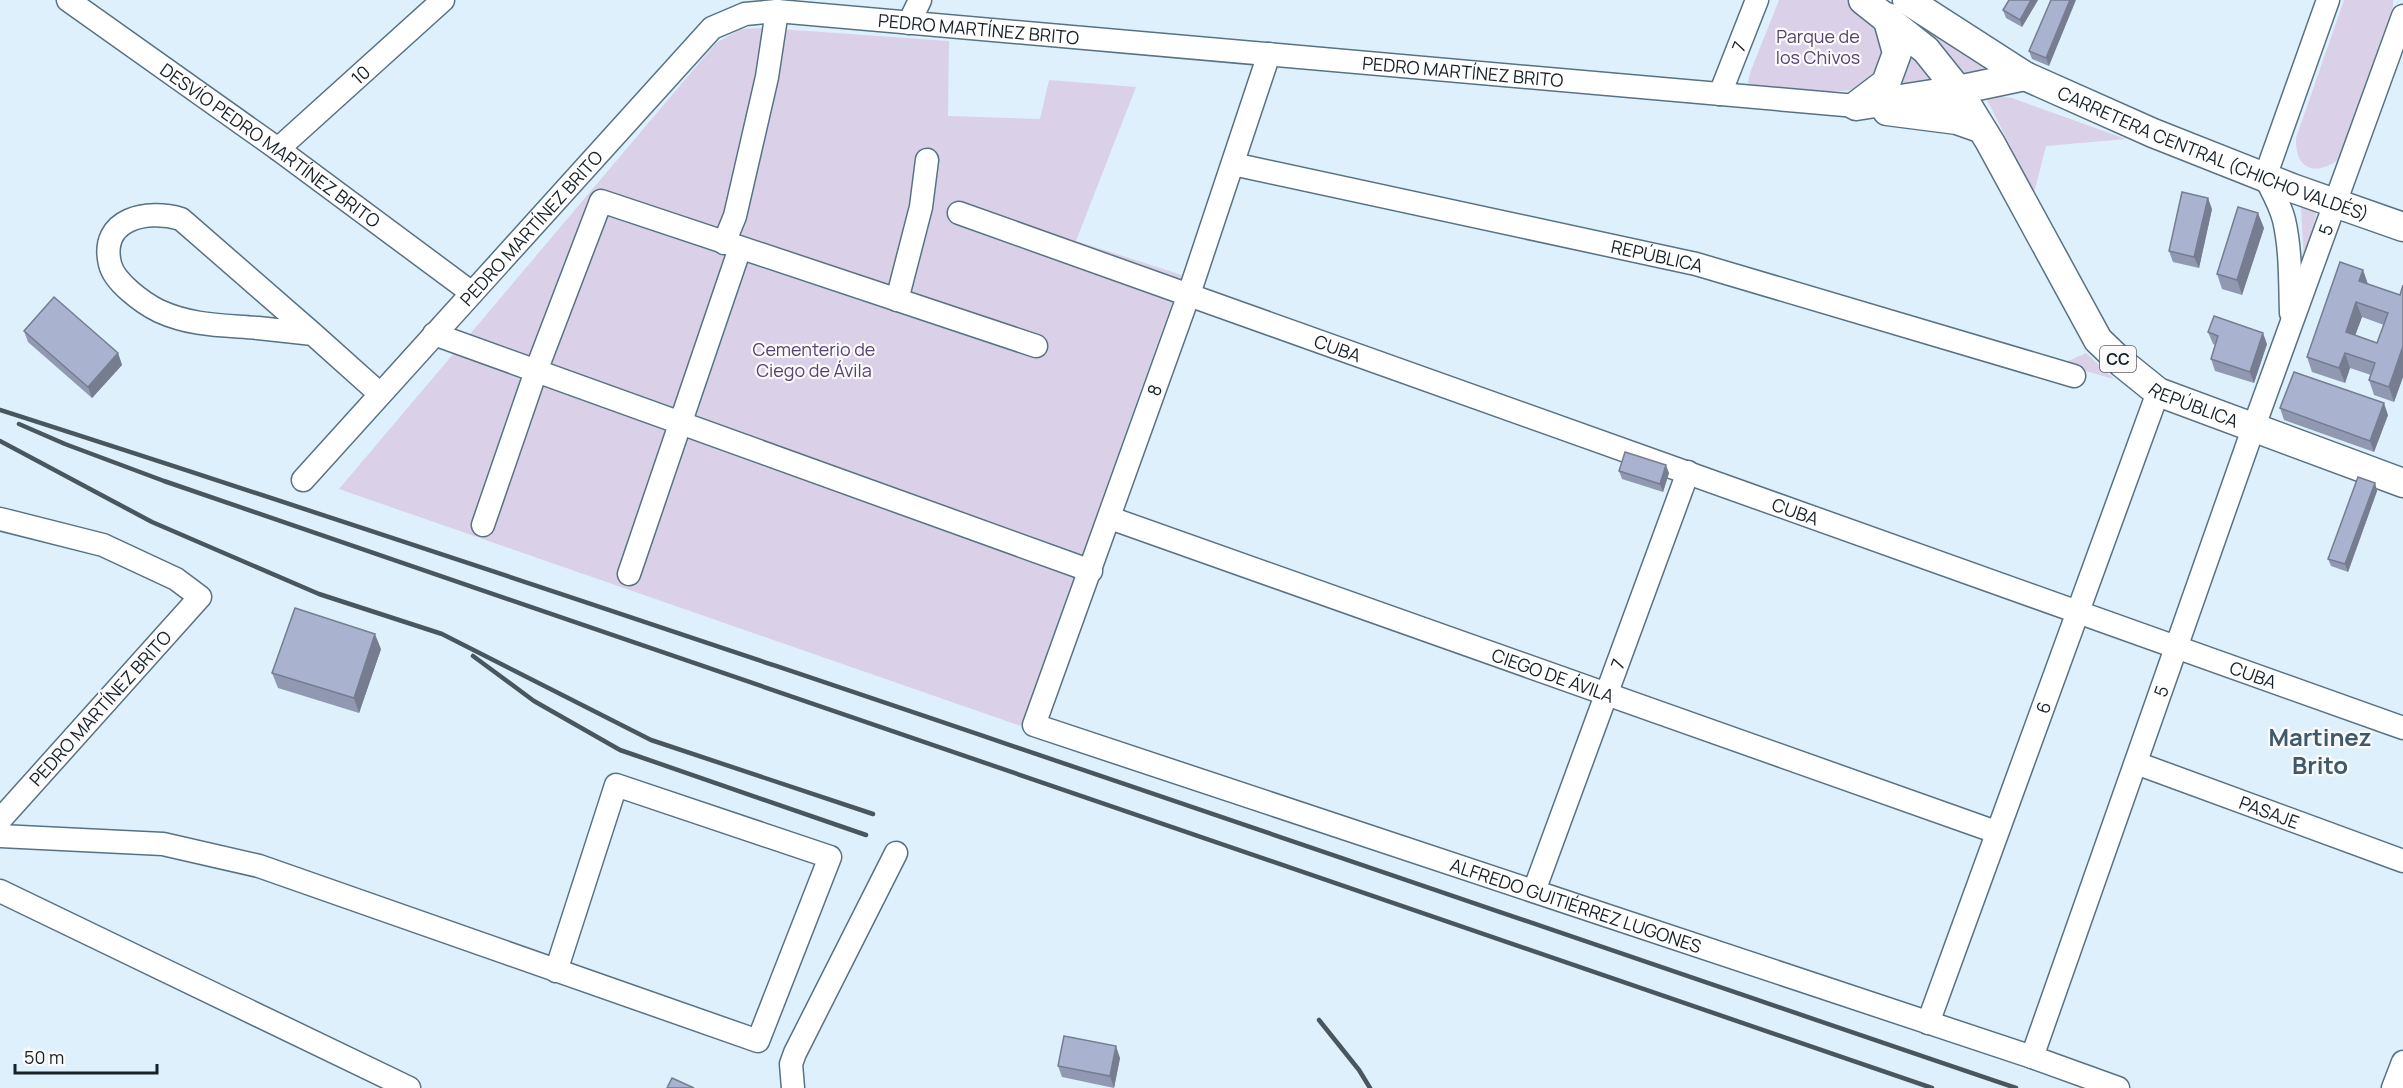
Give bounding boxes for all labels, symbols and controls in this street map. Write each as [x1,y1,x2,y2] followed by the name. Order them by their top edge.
[877,8,1080,50] street label: PEDRO MARTÍNEZ BRITO
[1776,24,1860,69] park label: Parque de los Chivos
[1726,38,1752,55] street label: 7
[1361,51,1564,92] street label: PEDRO MARTÍNEZ BRITO
[156,57,385,233] street label: DESVÍO PEDRO MARTÍNEZ BRITO
[346,60,375,90] street label: 10
[2054,80,2372,226] street label: CARRETERA CENTRAL (CHICHO VALDÉS)
[455,145,608,311] street label: PEDRO MARTÍNEZ BRITO
[2312,221,2339,238] street label: 5
[1609,234,1707,278] street label: REPÚBLICA
[1311,329,1365,368] street label: CUBA
[753,337,875,382] park label: Cementerio de Ciego de Ávila
[2100,346,2136,372] road number: CC
[2144,377,2242,433] street label: REPÚBLICA
[1141,381,1167,399] street label: 8
[1769,492,1823,531] street label: CUBA
[24,625,176,791] street label: PEDRO MARTÍNEZ BRITO
[1489,642,1618,708] street label: CIEGO DE ÁVILA
[1605,655,1630,672] street label: 7
[2227,655,2280,694] street label: CUBA
[2148,682,2174,700] street label: 5
[2030,698,2056,717] street label: 6
[2268,720,2372,781] district label: Martinez Brito
[2236,790,2303,834] street label: PASAJE
[1447,852,1704,958] street label: ALFREDO GUITIÉRREZ LUGONES
[15,1037,158,1075] scale bar
[24,1045,64,1069] text: 50 m

